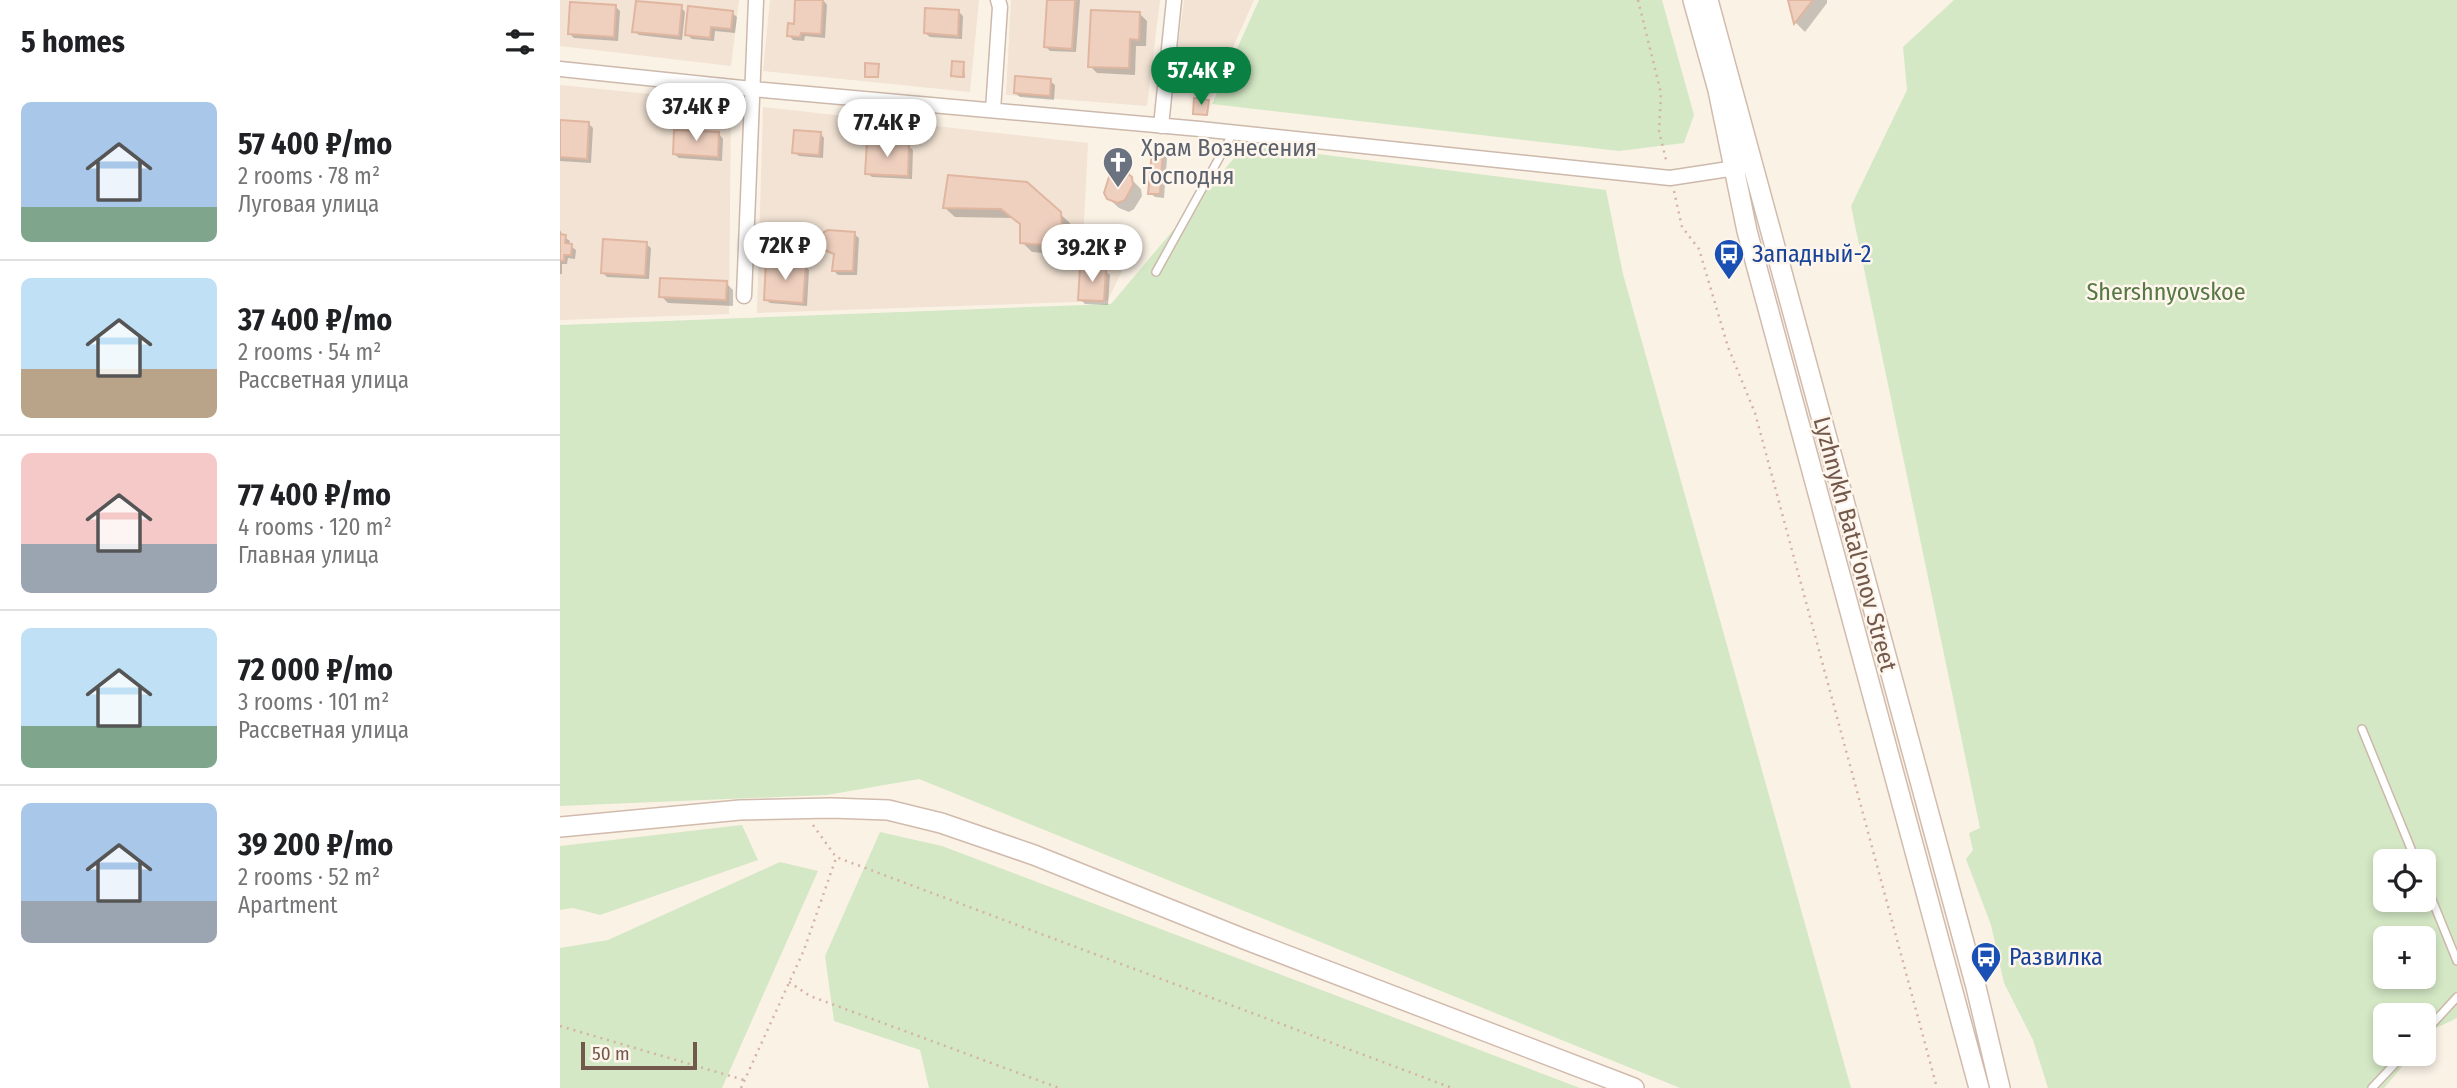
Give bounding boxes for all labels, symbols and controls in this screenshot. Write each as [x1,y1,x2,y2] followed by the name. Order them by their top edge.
[501,23,539,61] icon: filters
[21,24,125,60] text: 5 homes
[1136,48,1266,107] pin: 57.4K ₽
[1167,56,1235,84] text: 57.4K ₽
[631,83,761,143] pin: 37.4K ₽
[662,92,730,120] text: 37.4K ₽
[822,100,952,159] pin: 77.4K ₽
[854,108,920,136] text: 77.4K ₽
[238,126,392,162] text: 57 400 ₽/mo
[77,130,161,214] icon: home
[1141,134,1317,190] place label: Храм Вознесения Господня
[1101,145,1135,189] church icon: Храм Вознесения Господня
[238,162,380,190] text: 2 rooms · 78 m²
[238,190,379,218] text: Луговая улица
[736,222,834,282] pin: 72K ₽
[1027,224,1157,284] pin: 39.2K ₽
[760,231,811,259] text: 72K ₽
[1057,233,1127,261] text: 39.2K ₽
[1712,237,1746,281] bus stop icon: Западный-2
[1752,240,1871,268] place label: Западный-2
[2086,278,2246,306] park label: Shershnyovskoe
[238,302,392,338] text: 37 400 ₽/mo
[77,306,161,390] icon: home
[238,338,381,366] text: 2 rooms · 54 m²
[238,366,409,394] text: Рассветная улица
[1808,414,1903,674] street label: Lyzhnykh Batal'onov Street
[238,477,391,513] text: 77 400 ₽/mo
[77,481,161,565] icon: home
[238,513,392,541] text: 4 rooms · 120 m²
[238,541,379,569] text: Главная улица
[238,652,393,688] text: 72 000 ₽/mo
[77,656,161,740] icon: home
[238,688,389,716] text: 3 rooms · 101 m²
[238,716,409,744] text: Рассветная улица
[238,827,393,863] text: 39 200 ₽/mo
[77,831,161,915] icon: home
[2373,849,2436,1066] map controls
[2373,849,2436,912] button: locate
[238,863,380,891] text: 2 rooms · 52 m²
[238,891,338,919] text: Apartment
[2373,926,2436,989] button: +
[1969,940,2003,984] bus stop icon: Развилка
[2009,943,2103,971] place label: Развилка
[2373,1003,2436,1066] button: −
[581,1039,696,1071] scale bar
[592,1042,630,1065] text: 50 m

